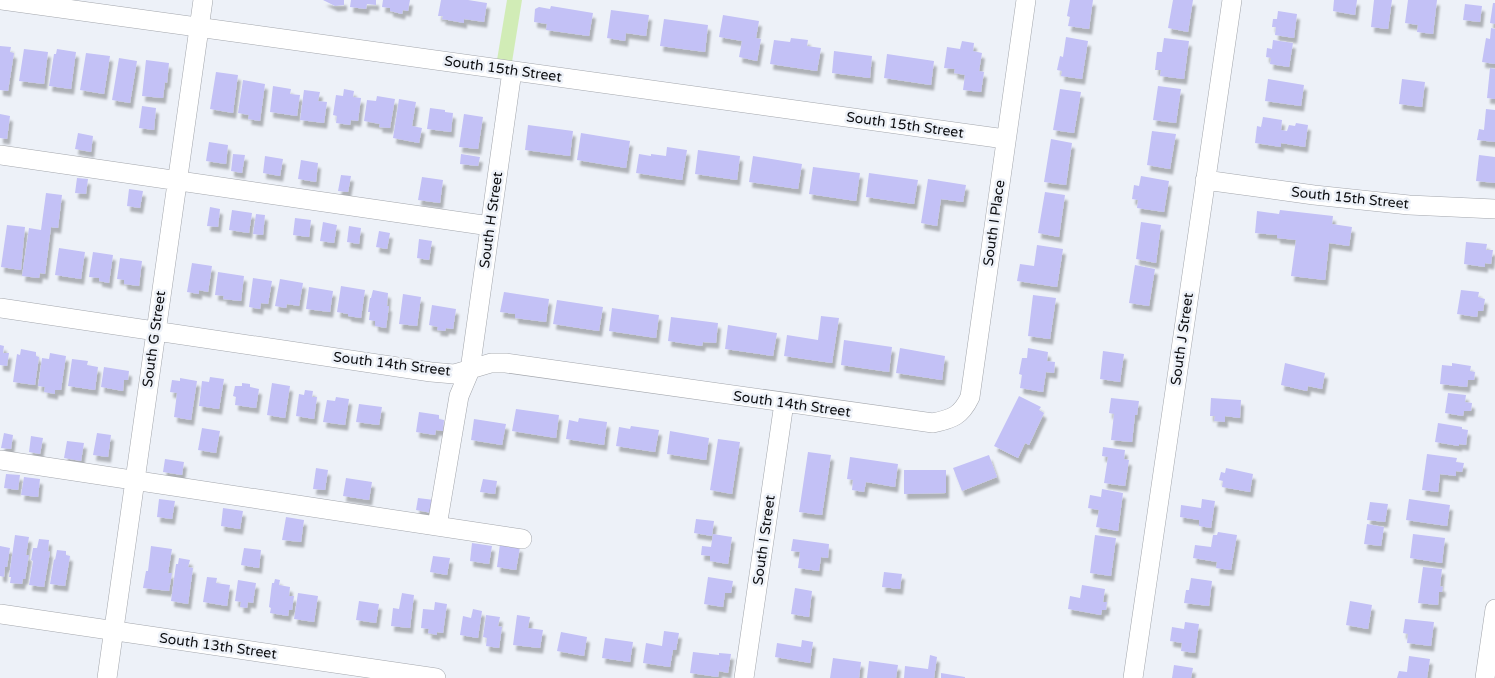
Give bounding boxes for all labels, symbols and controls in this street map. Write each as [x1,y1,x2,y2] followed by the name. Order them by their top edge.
[443,52,563,86] street label: South 15th Street
[845,108,965,142] street label: South 15th Street
[476,170,506,269] street label: South H Street
[980,179,1008,267] street label: South I Place
[1290,183,1410,213] street label: South 15th Street
[139,289,169,388] street label: South G Street
[1167,291,1197,386] street label: South J Street
[332,348,452,380] street label: South 14th Street
[732,387,852,421] street label: South 14th Street
[749,493,779,586] street label: South I Street
[158,629,278,663] street label: South 13th Street

